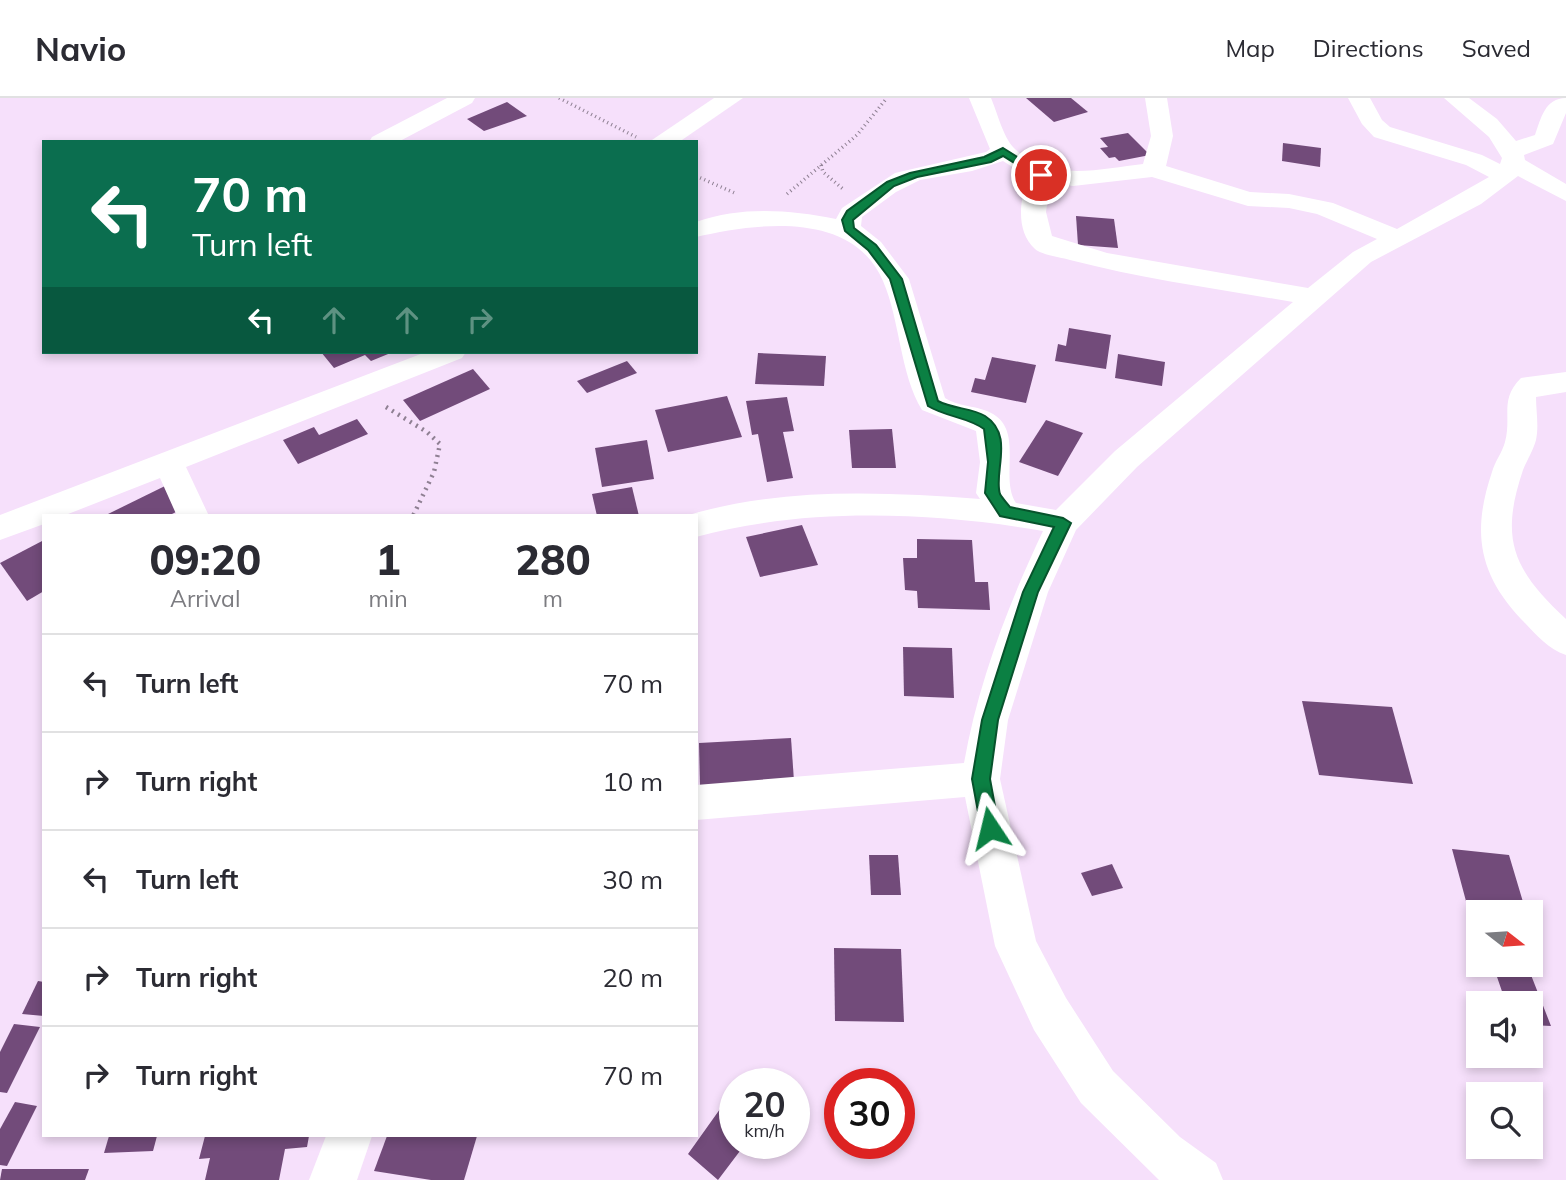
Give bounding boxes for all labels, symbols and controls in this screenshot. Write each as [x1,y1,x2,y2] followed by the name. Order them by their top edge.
[35,28,126,69] text: Navio
[1225,33,1275,63] text: Map
[1313,33,1424,63] text: Directions
[1462,33,1531,63] text: Saved
[1011,145,1071,205] pin
[1022,156,1060,194] icon: arrive
[192,163,308,224] text: 70 m
[77,168,168,259] icon: left
[192,224,312,264] text: Turn left
[242,301,280,339] icon: left
[315,301,353,339] icon: ahead
[388,301,426,339] icon: ahead
[461,301,499,339] icon: right
[149,533,261,586] text: 09:20
[375,533,401,586] text: 1
[515,533,591,586] text: 280
[170,584,240,613] text: Arrival
[368,584,408,613] text: min
[543,584,563,613] text: m
[77,664,115,702] icon: left
[136,667,238,700] text: Turn left
[602,667,663,700] text: 70 m
[77,762,115,800] icon: right
[136,765,257,798] text: Turn right
[602,765,663,798] text: 10 m
[953,791,1027,865] position arrow
[77,860,115,898] icon: left
[136,863,238,896] text: Turn left
[602,863,663,896] text: 30 m
[1466,900,1544,976] north arrow
[1466,900,1543,1159] map controls
[77,958,115,996] icon: right
[136,961,257,994] text: Turn right
[602,961,663,994] text: 20 m
[1466,991,1543,1068] button: sound
[77,1056,115,1094] icon: right
[136,1059,257,1092] text: Turn right
[602,1059,663,1092] text: 70 m
[824,1068,915,1159] speed limit sign: 30
[743,1082,786,1126] text: 20
[1466,1082,1543,1159] button: search
[744,1119,785,1142] text: km/h

